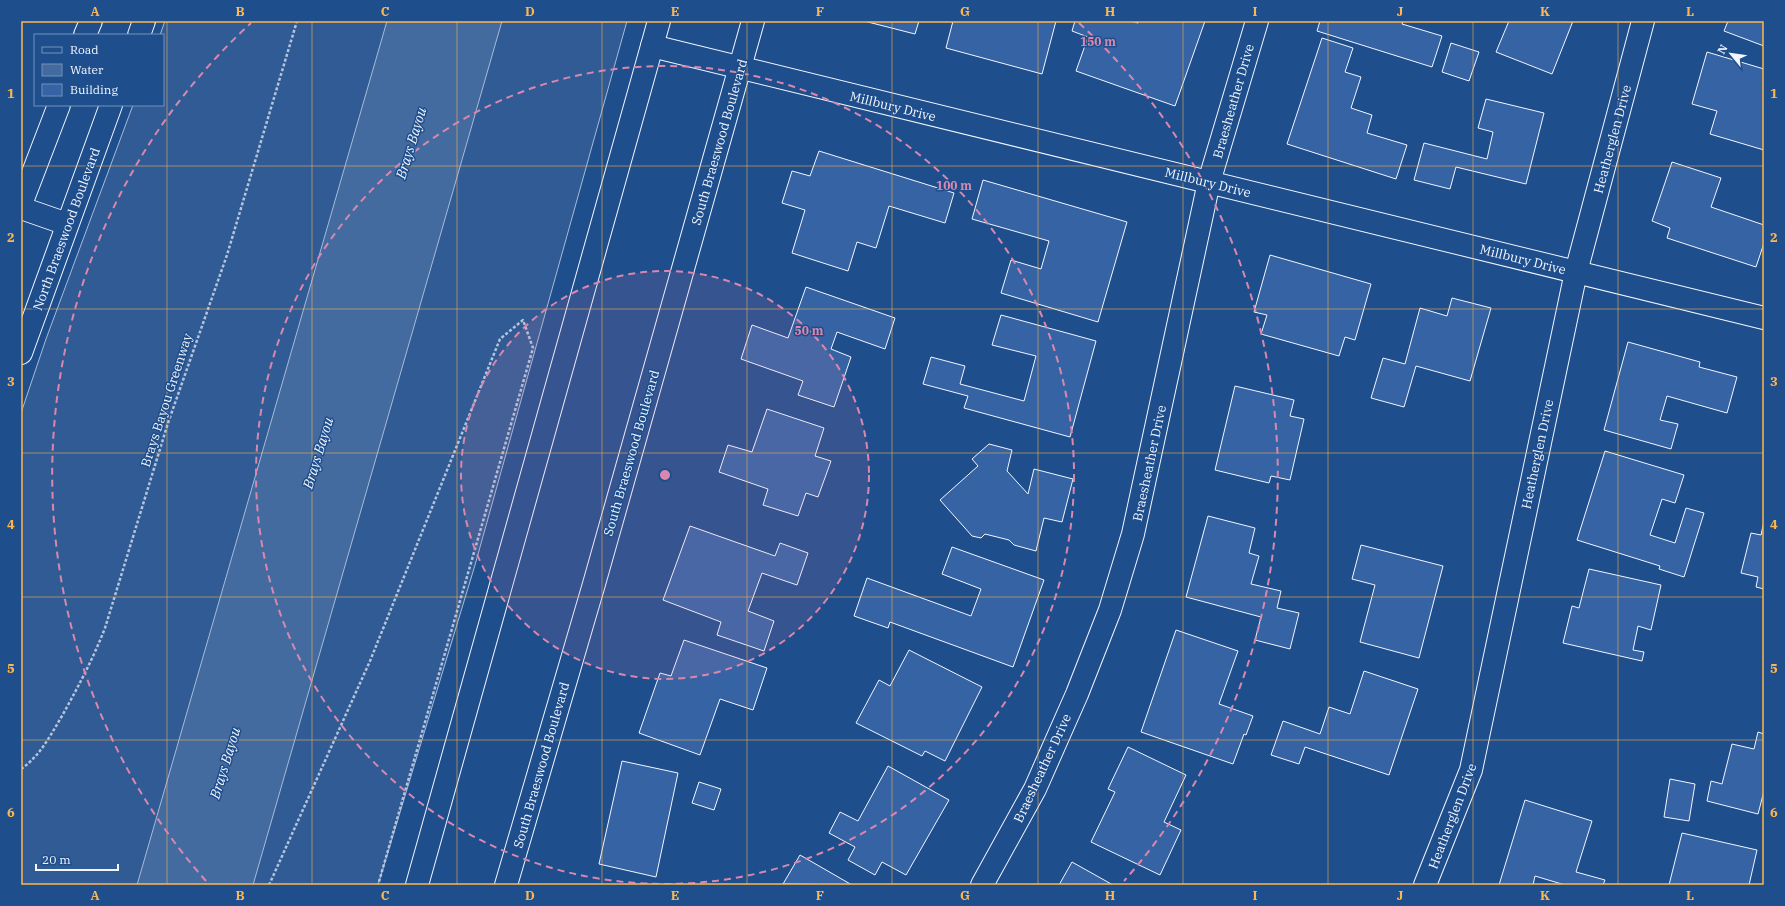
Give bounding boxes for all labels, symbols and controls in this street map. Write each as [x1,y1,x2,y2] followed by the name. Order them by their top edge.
[90,3,100,20] text: A
[235,3,245,20] text: B
[381,3,390,20] text: C
[525,3,535,20] text: D
[671,3,679,20] text: E
[816,3,824,20] text: F
[960,3,970,20] text: G
[1105,3,1116,20] text: H
[1253,3,1258,20] text: I
[1397,3,1404,20] text: J
[1540,3,1550,20] text: K
[1686,3,1694,20] text: L
[34,34,164,106] legend
[1080,34,1116,49] text: 150 m
[1711,34,1751,74] north arrow
[70,42,99,57] text: Road
[1209,42,1258,160] street label: Braesheather Drive
[1714,42,1731,56] text: N
[688,57,751,227] street label: South Braeswood Boulevard
[70,62,104,77] text: Water
[70,82,118,97] text: Building
[1590,83,1635,195] street label: Heatherglen Drive
[7,85,15,102] text: 1
[1770,85,1778,102] text: 1
[848,88,938,125] street label: Millbury Drive
[391,105,430,182] water label: Brays Bayou
[29,145,104,313] street label: North Braeswood Boulevard
[1163,164,1253,201] street label: Millbury Drive
[936,178,972,193] text: 100 m
[7,229,15,246] text: 2
[1770,229,1778,246] text: 2
[1478,241,1568,278] street label: Millbury Drive
[795,323,824,338] text: 50 m
[137,331,196,469] street label: Brays Bayou Greenway
[600,368,663,538] street label: South Braeswood Boulevard
[7,373,15,390] text: 3
[1770,373,1778,390] text: 3
[1518,398,1557,511] street label: Heatherglen Drive
[1129,403,1170,523] street label: Braesheather Drive
[298,415,337,492] water label: Brays Bayou
[658,468,672,482] centre of rings
[7,516,15,533] text: 4
[1770,516,1778,533] text: 4
[7,660,15,677] text: 5
[1770,660,1778,677] text: 5
[510,680,573,850] street label: South Braeswood Boulevard
[1010,711,1075,825] street label: Braesheather Drive
[205,725,244,802] water label: Brays Bayou
[1424,761,1480,871] street label: Heatherglen Drive
[7,804,15,821] text: 6
[1770,804,1778,821] text: 6
[36,846,118,872] scale bar
[42,852,71,867] text: 20 m
[90,887,100,904] text: A
[235,887,245,904] text: B
[381,887,390,904] text: C
[525,887,535,904] text: D
[671,887,679,904] text: E
[816,887,824,904] text: F
[960,887,970,904] text: G
[1105,887,1116,904] text: H
[1253,887,1258,904] text: I
[1397,887,1404,904] text: J
[1540,887,1550,904] text: K
[1686,887,1694,904] text: L

